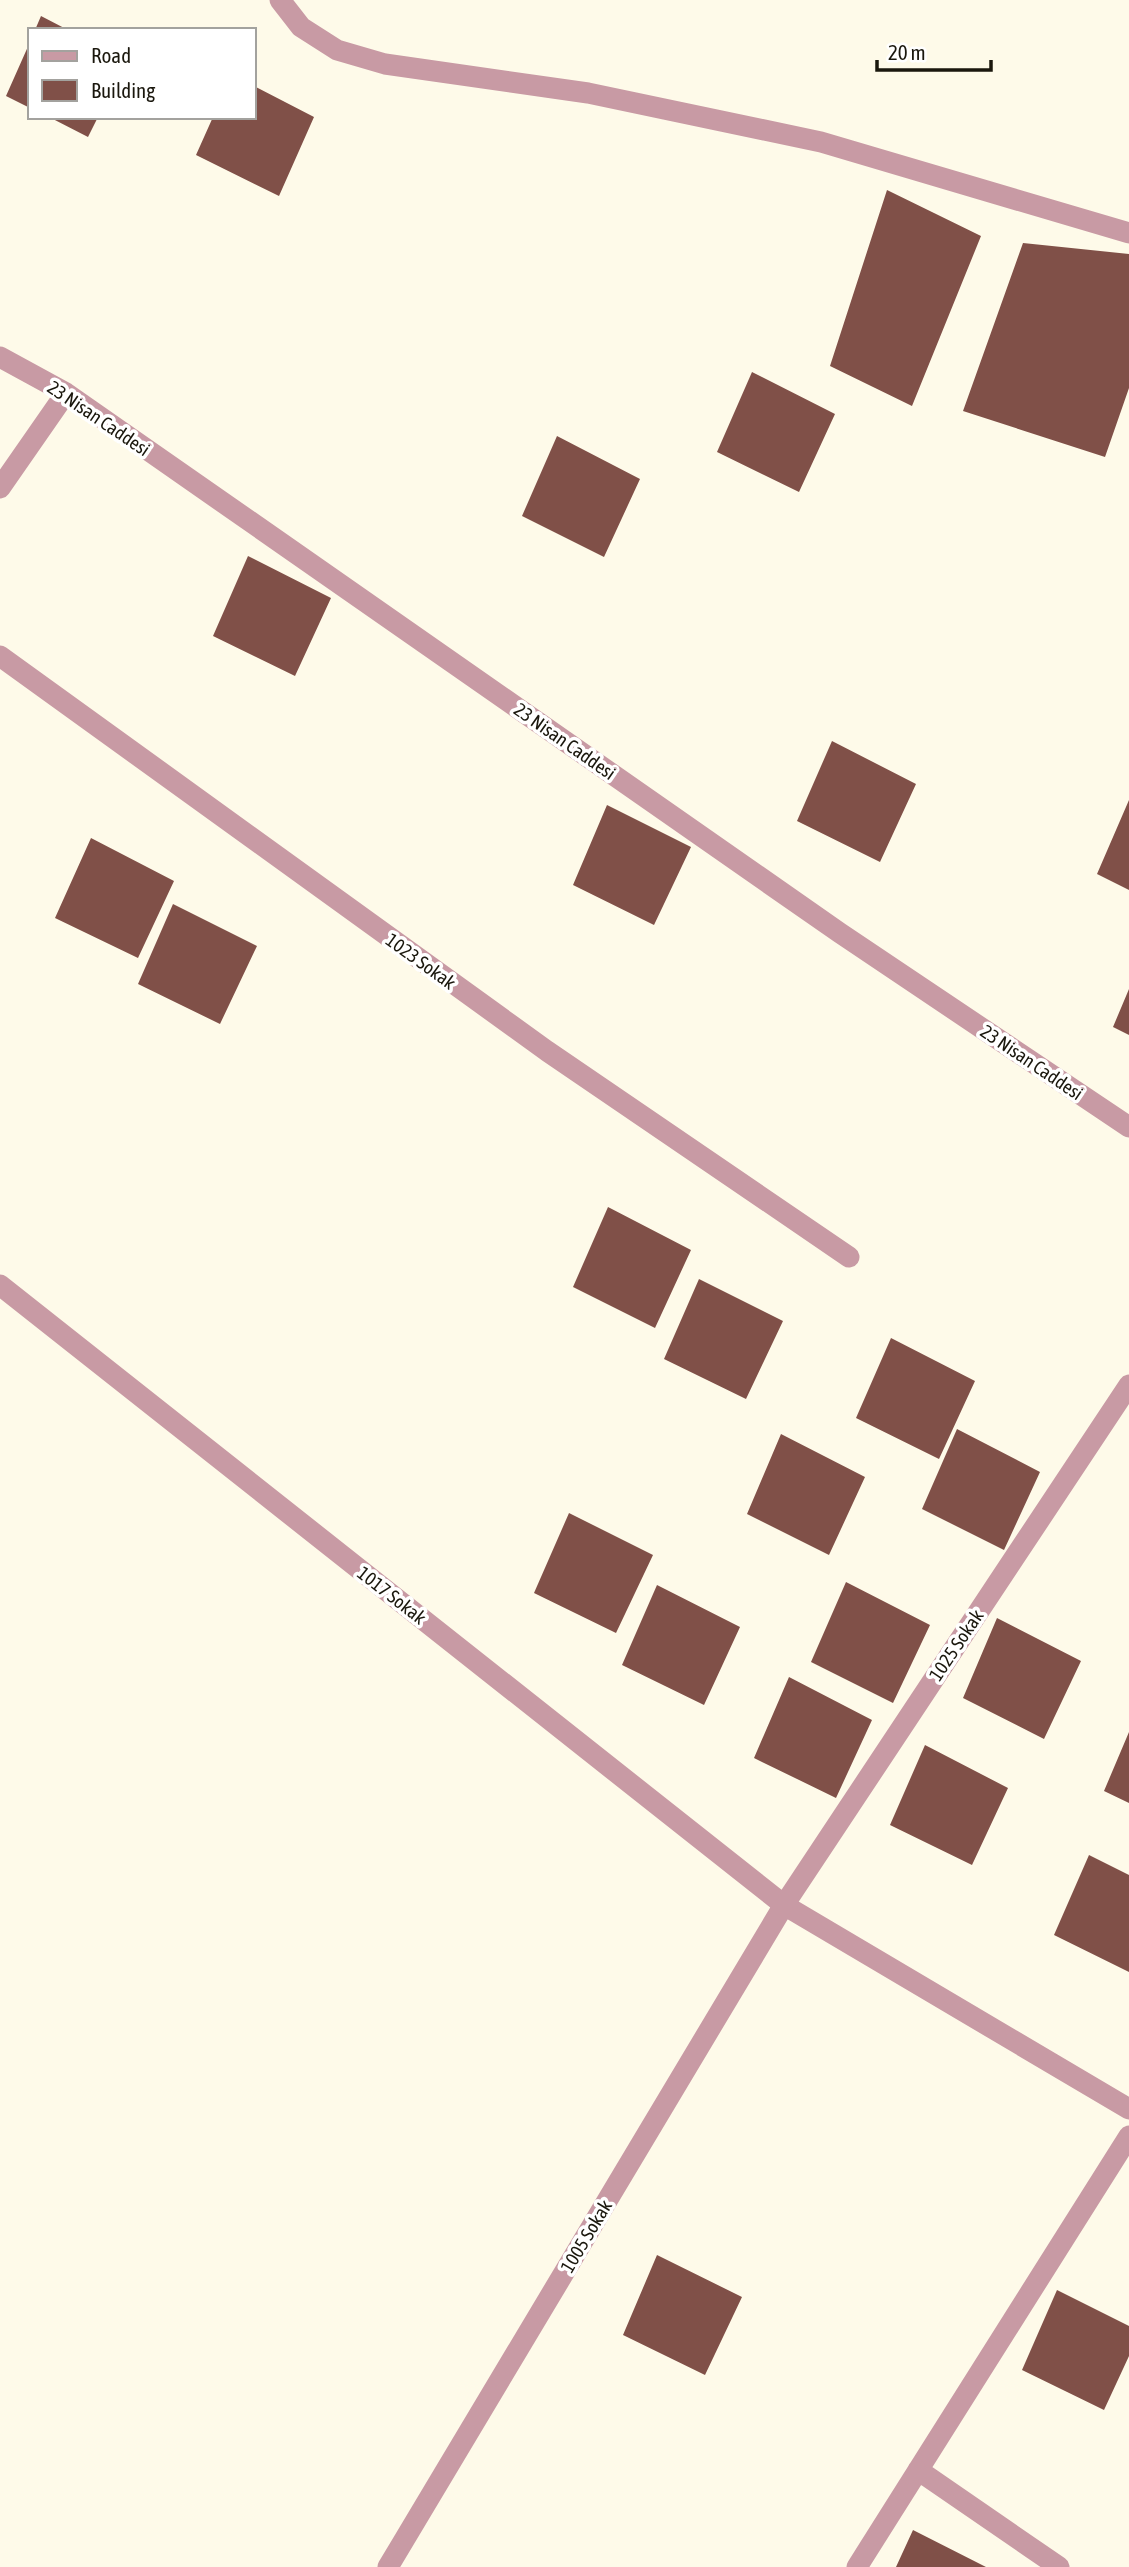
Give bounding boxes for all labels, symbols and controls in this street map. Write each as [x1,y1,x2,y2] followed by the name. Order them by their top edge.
[28,28,256,119] legend
[877,28,991,72] scale bar
[888,40,926,64] text: 20 m
[91,43,131,67] text: Road
[91,78,155,102] text: Building
[44,376,154,460] street label: 23 Nisan Caddesi
[510,698,620,784] street label: 23 Nisan Caddesi
[382,928,461,994] street label: 1023 Sokak
[977,1020,1087,1104] street label: 23 Nisan Caddesi
[353,1561,431,1629] street label: 1017 Sokak
[924,1605,988,1685] street label: 1025 Sokak
[556,2195,617,2276] street label: 1005 Sokak

